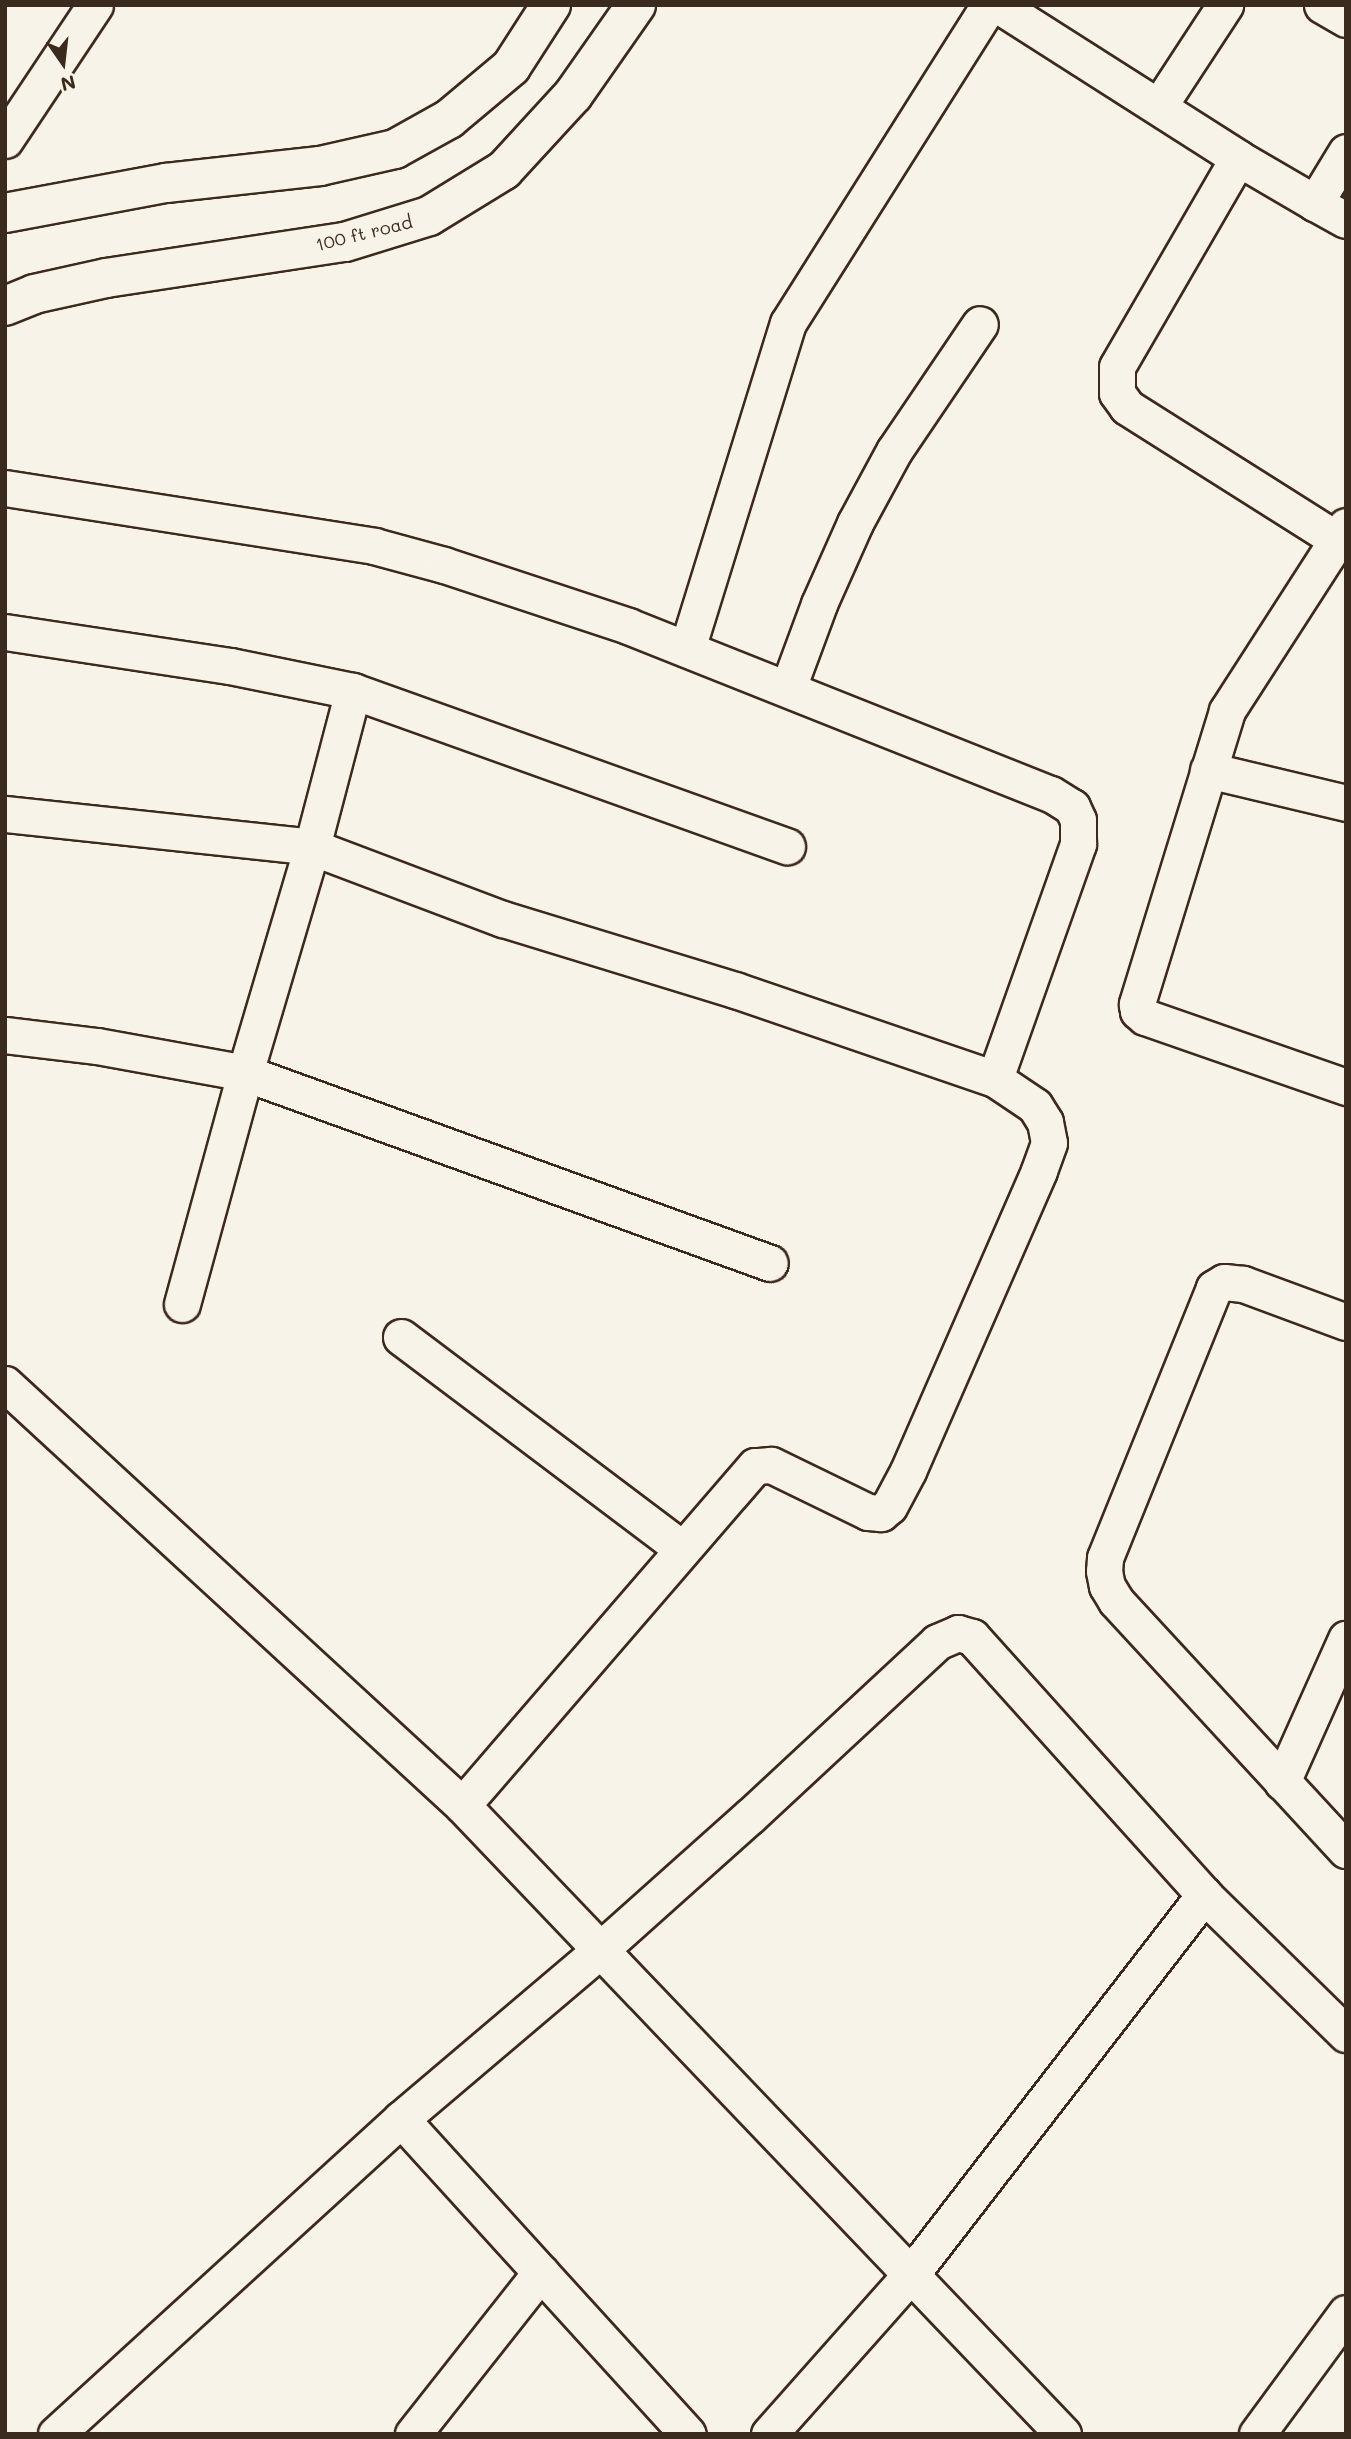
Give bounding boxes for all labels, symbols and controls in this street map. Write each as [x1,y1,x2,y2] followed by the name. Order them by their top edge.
[28,28,98,98] north arrow
[58,70,78,98] text: N
[313,211,415,255] street label: 100 ft road

